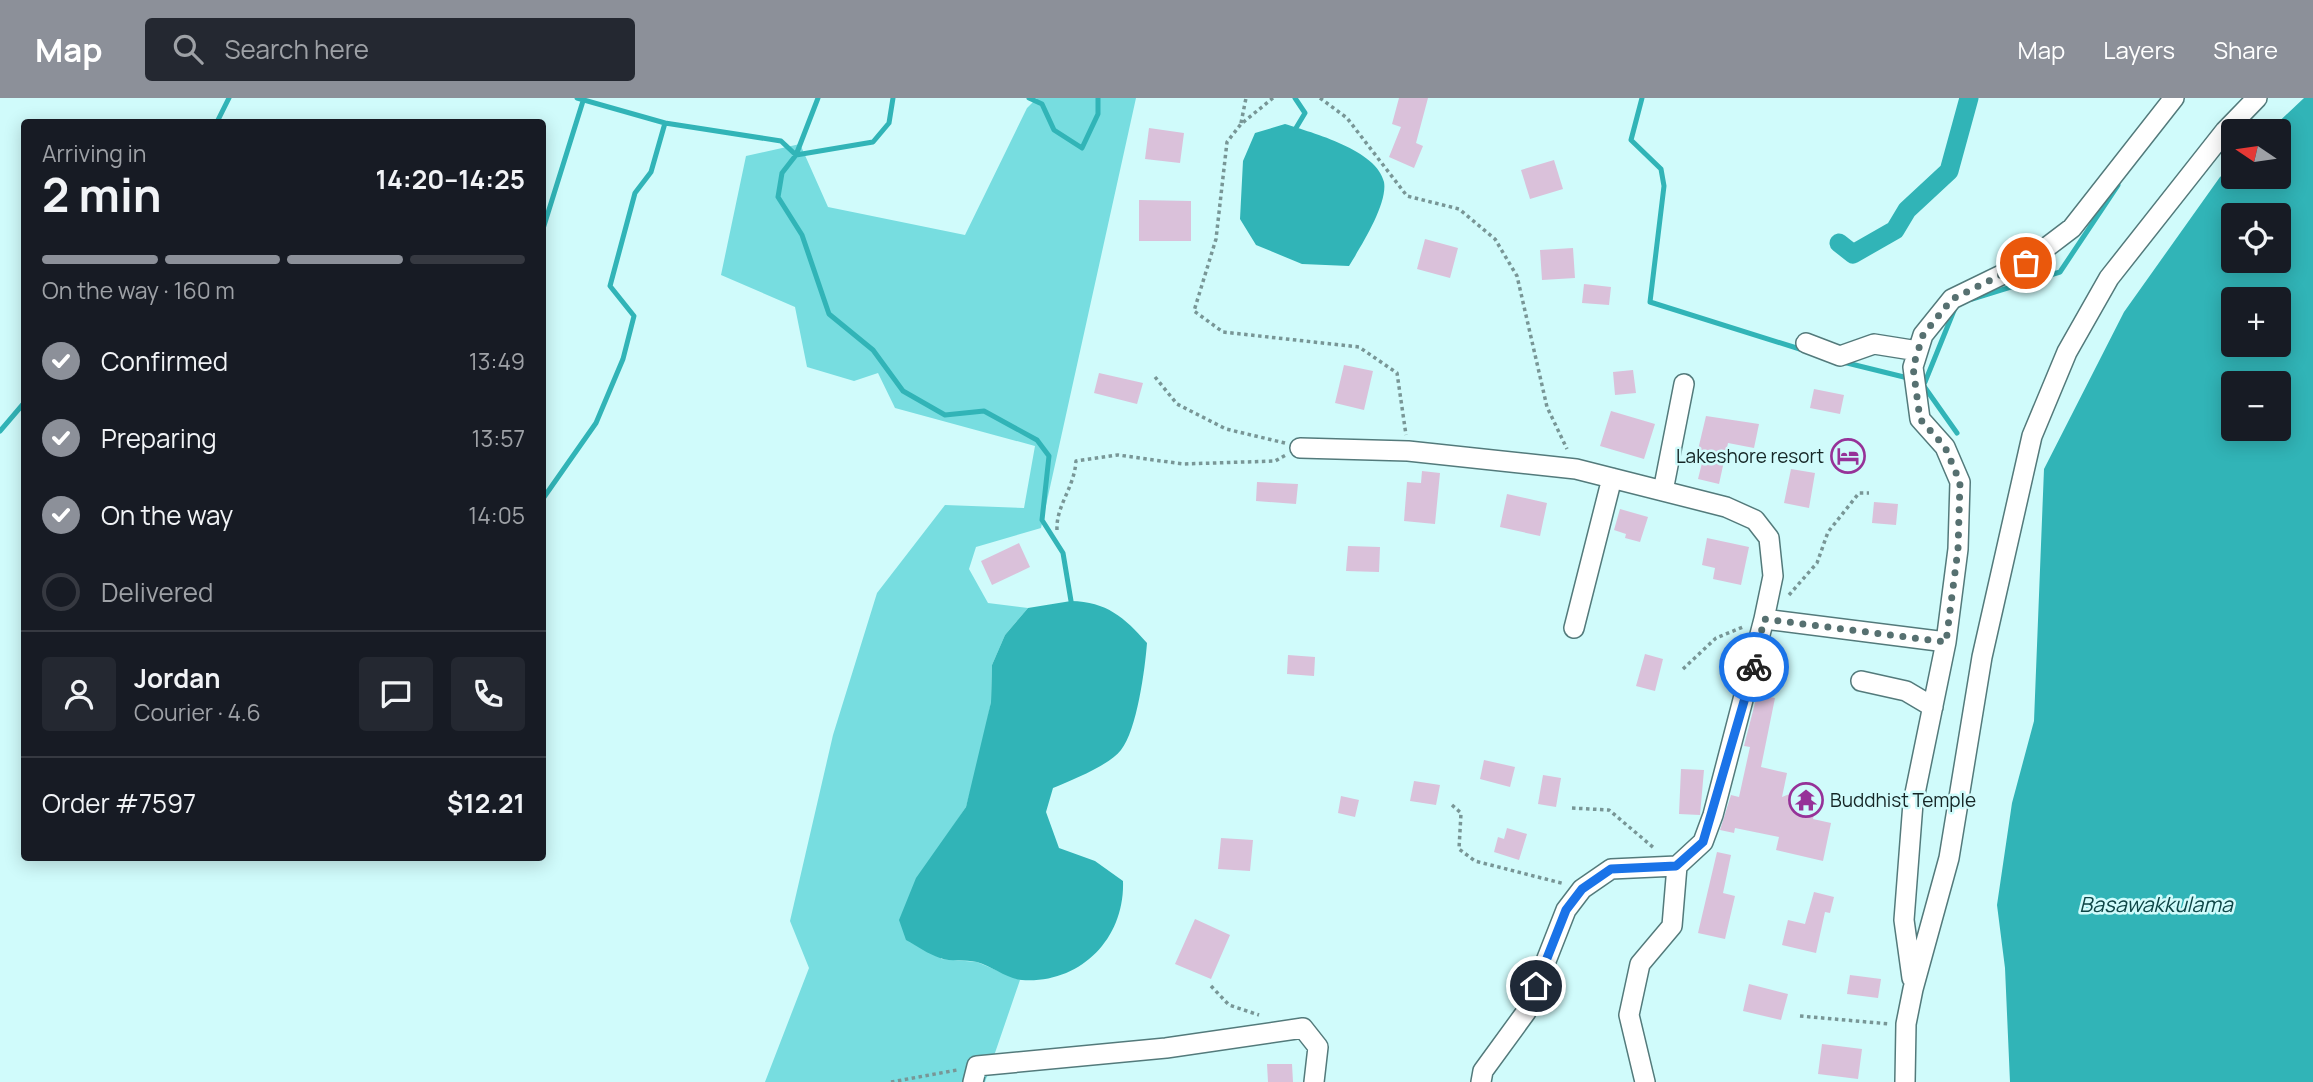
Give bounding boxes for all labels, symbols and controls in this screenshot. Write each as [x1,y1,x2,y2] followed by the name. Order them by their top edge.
[145,18,635,81] search box
[35,27,103,72] text: Map
[169,30,207,68] icon: search
[225,31,369,67] text: Search here
[2018,33,2065,66] text: Map
[2103,33,2175,66] text: Layers
[2213,33,2278,66] text: Share
[2221,119,2291,189] north arrow
[2221,119,2291,441] map controls
[42,137,147,169] text: Arriving in
[376,161,525,197] text: 14:20–14:25
[42,163,162,226] text: 2 min
[2221,203,2291,273] button: locate
[1996,233,2056,293] pin
[2007,244,2045,282] icon: bag
[42,274,235,306] text: On the way · 160 m
[2221,287,2291,357] button: +
[42,342,80,380] icon: check
[101,343,228,379] text: Confirmed
[469,345,525,377] text: 13:49
[2221,371,2291,441] button: −
[42,419,80,457] icon: check
[101,420,217,456] text: Preparing
[472,422,525,454] text: 13:57
[1829,437,1867,475] hotel icon: Lakeshore resort
[1676,443,1824,469] place label: Lakeshore resort
[42,496,80,534] icon: check
[101,497,233,533] text: On the way
[468,499,525,531] text: 14:05
[101,574,213,610] text: Delivered
[1719,632,1789,702] courier
[1735,648,1773,686] icon: bike
[42,657,116,731] button: person
[359,657,433,731] button: chat
[451,657,525,731] button: phone
[134,660,220,696] text: Jordan
[134,696,261,728] text: Courier · 4.6
[1787,781,1825,819] temple icon: Buddhist Temple
[42,785,196,821] text: Order #7597
[447,785,525,821] text: $12.21
[1830,787,1976,813] place label: Buddhist Temple
[2079,890,2234,918] water label: Basawakkulama
[1506,956,1566,1016] pin
[1517,967,1555,1005] icon: home

